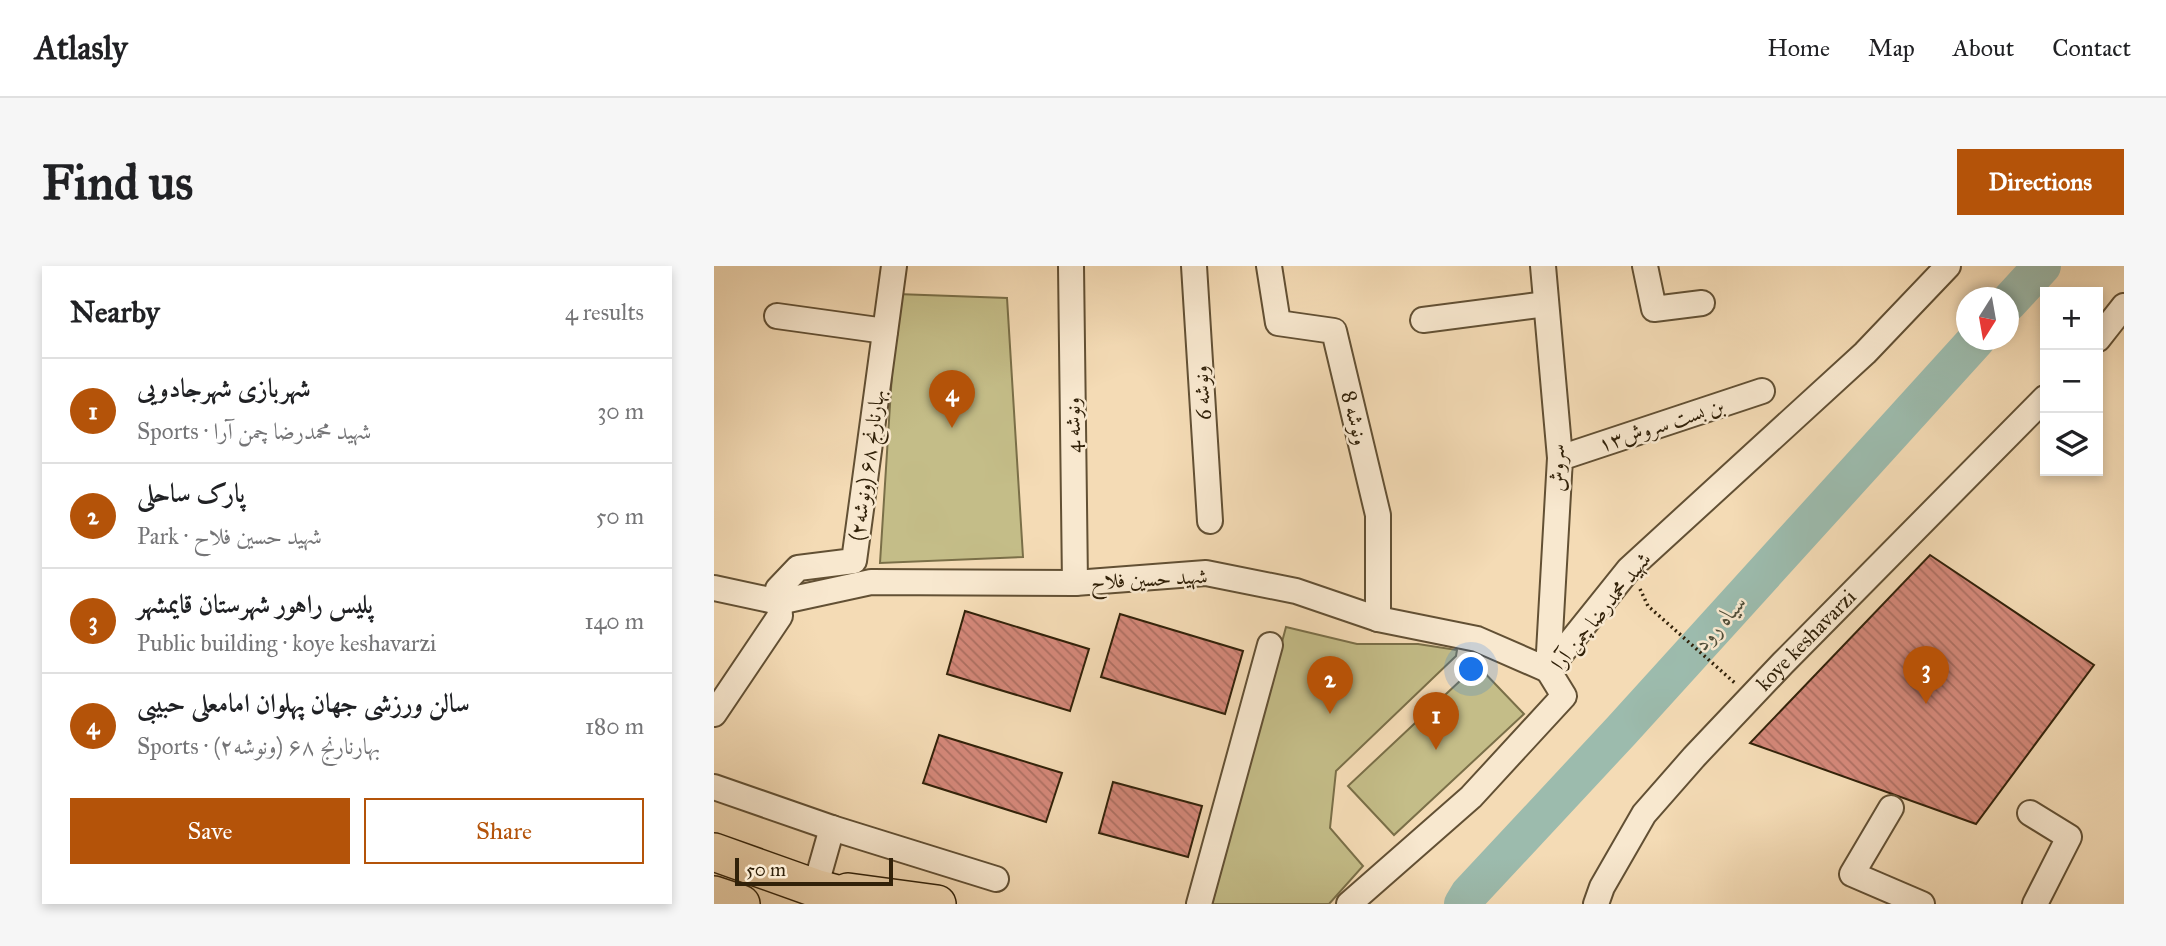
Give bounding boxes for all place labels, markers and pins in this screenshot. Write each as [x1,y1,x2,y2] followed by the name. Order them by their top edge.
[929,370,975,428] pin: 4
[1903,646,1949,704] pin: 3
[1307,656,1353,714] pin: 2
[1413,692,1459,750] pin: 1

